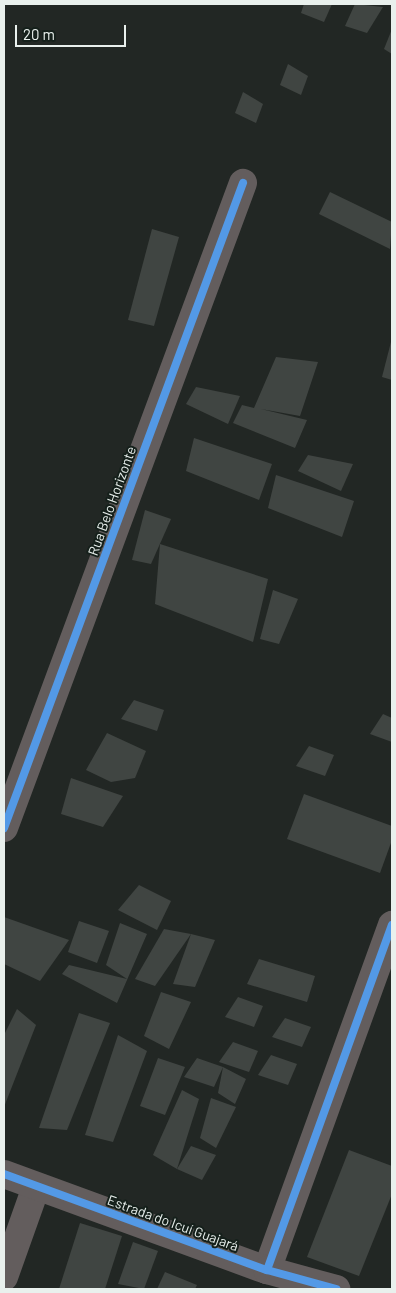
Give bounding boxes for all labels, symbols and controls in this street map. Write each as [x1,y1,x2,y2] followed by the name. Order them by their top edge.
[18,15,129,47] scale bar
[23,25,55,43] text: 20 m
[84,444,140,558] street label: Rua Belo Horizonte
[105,1191,241,1255] street label: Estrada do Icuí Guajará

